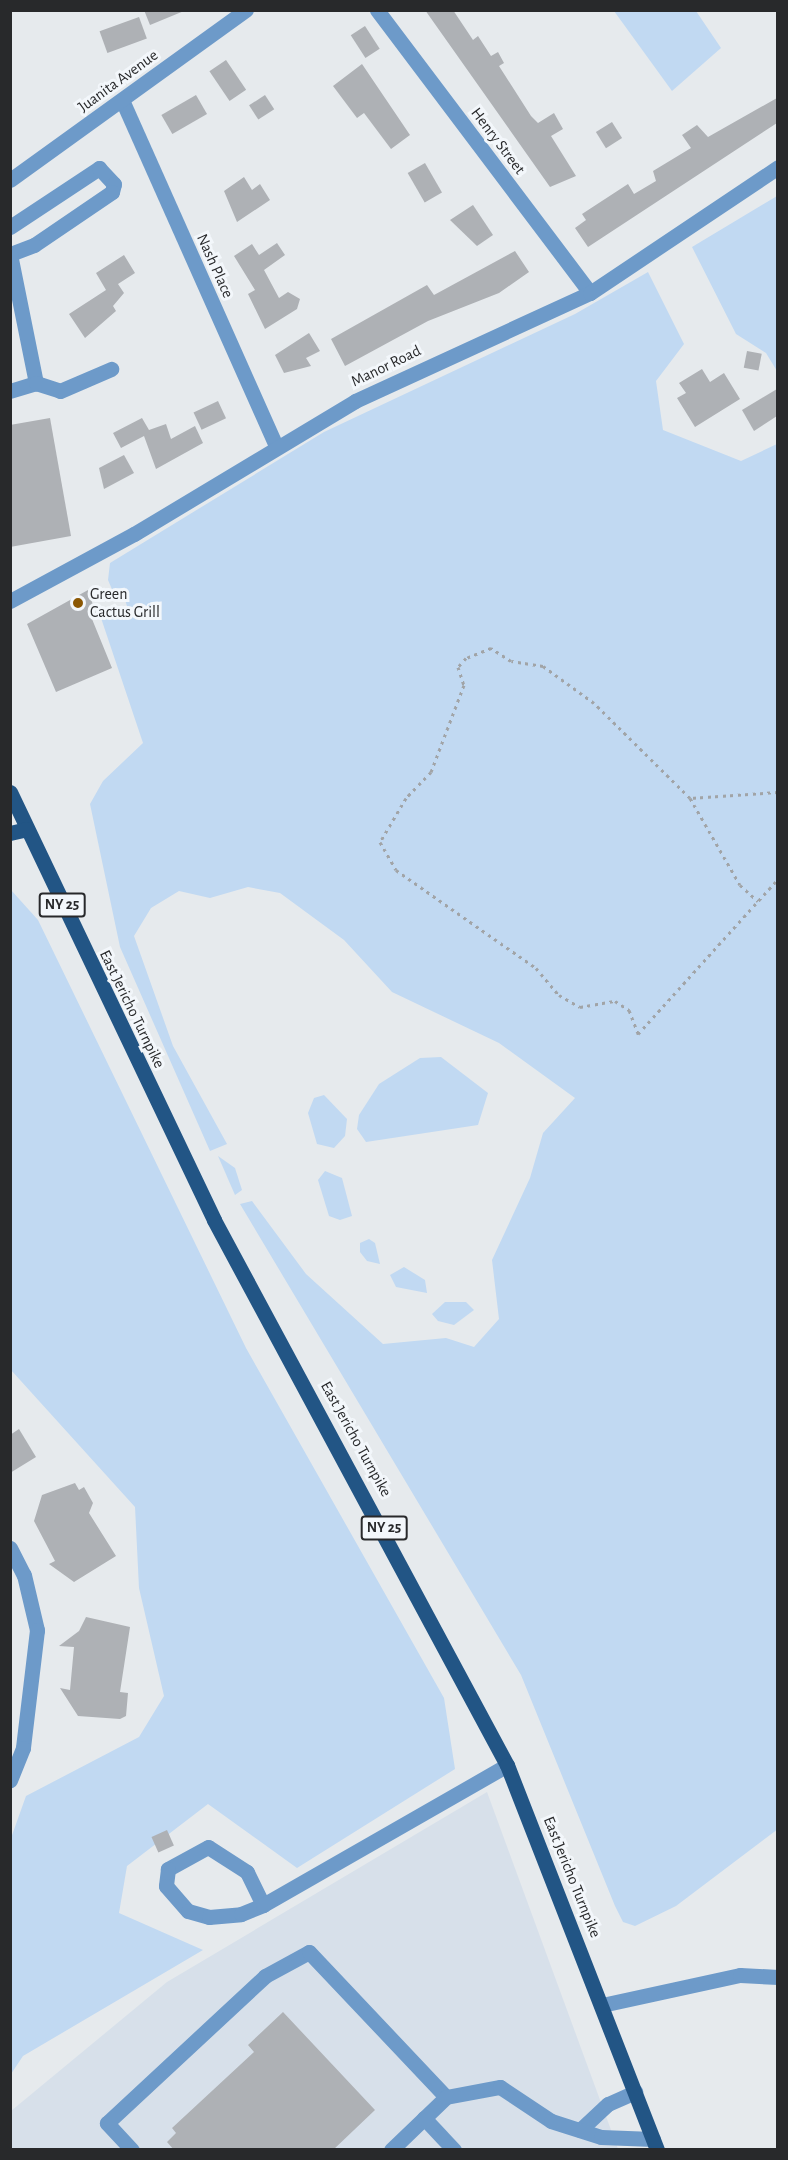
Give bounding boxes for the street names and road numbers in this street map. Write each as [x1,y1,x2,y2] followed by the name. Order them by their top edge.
[74,46,162,116] street label: Juanita Avenue
[467,104,529,178] street label: Henry Street
[192,231,238,301] street label: Nash Place
[348,341,424,391] street label: Manor Road
[38,893,86,917] road number: NY 25
[95,947,169,1071] street label: East Jericho Turnpike
[316,1378,396,1500] street label: East Jericho Turnpike
[360,1516,408,1540] road number: NY 25
[539,1814,605,1940] street label: East Jericho Turnpike

